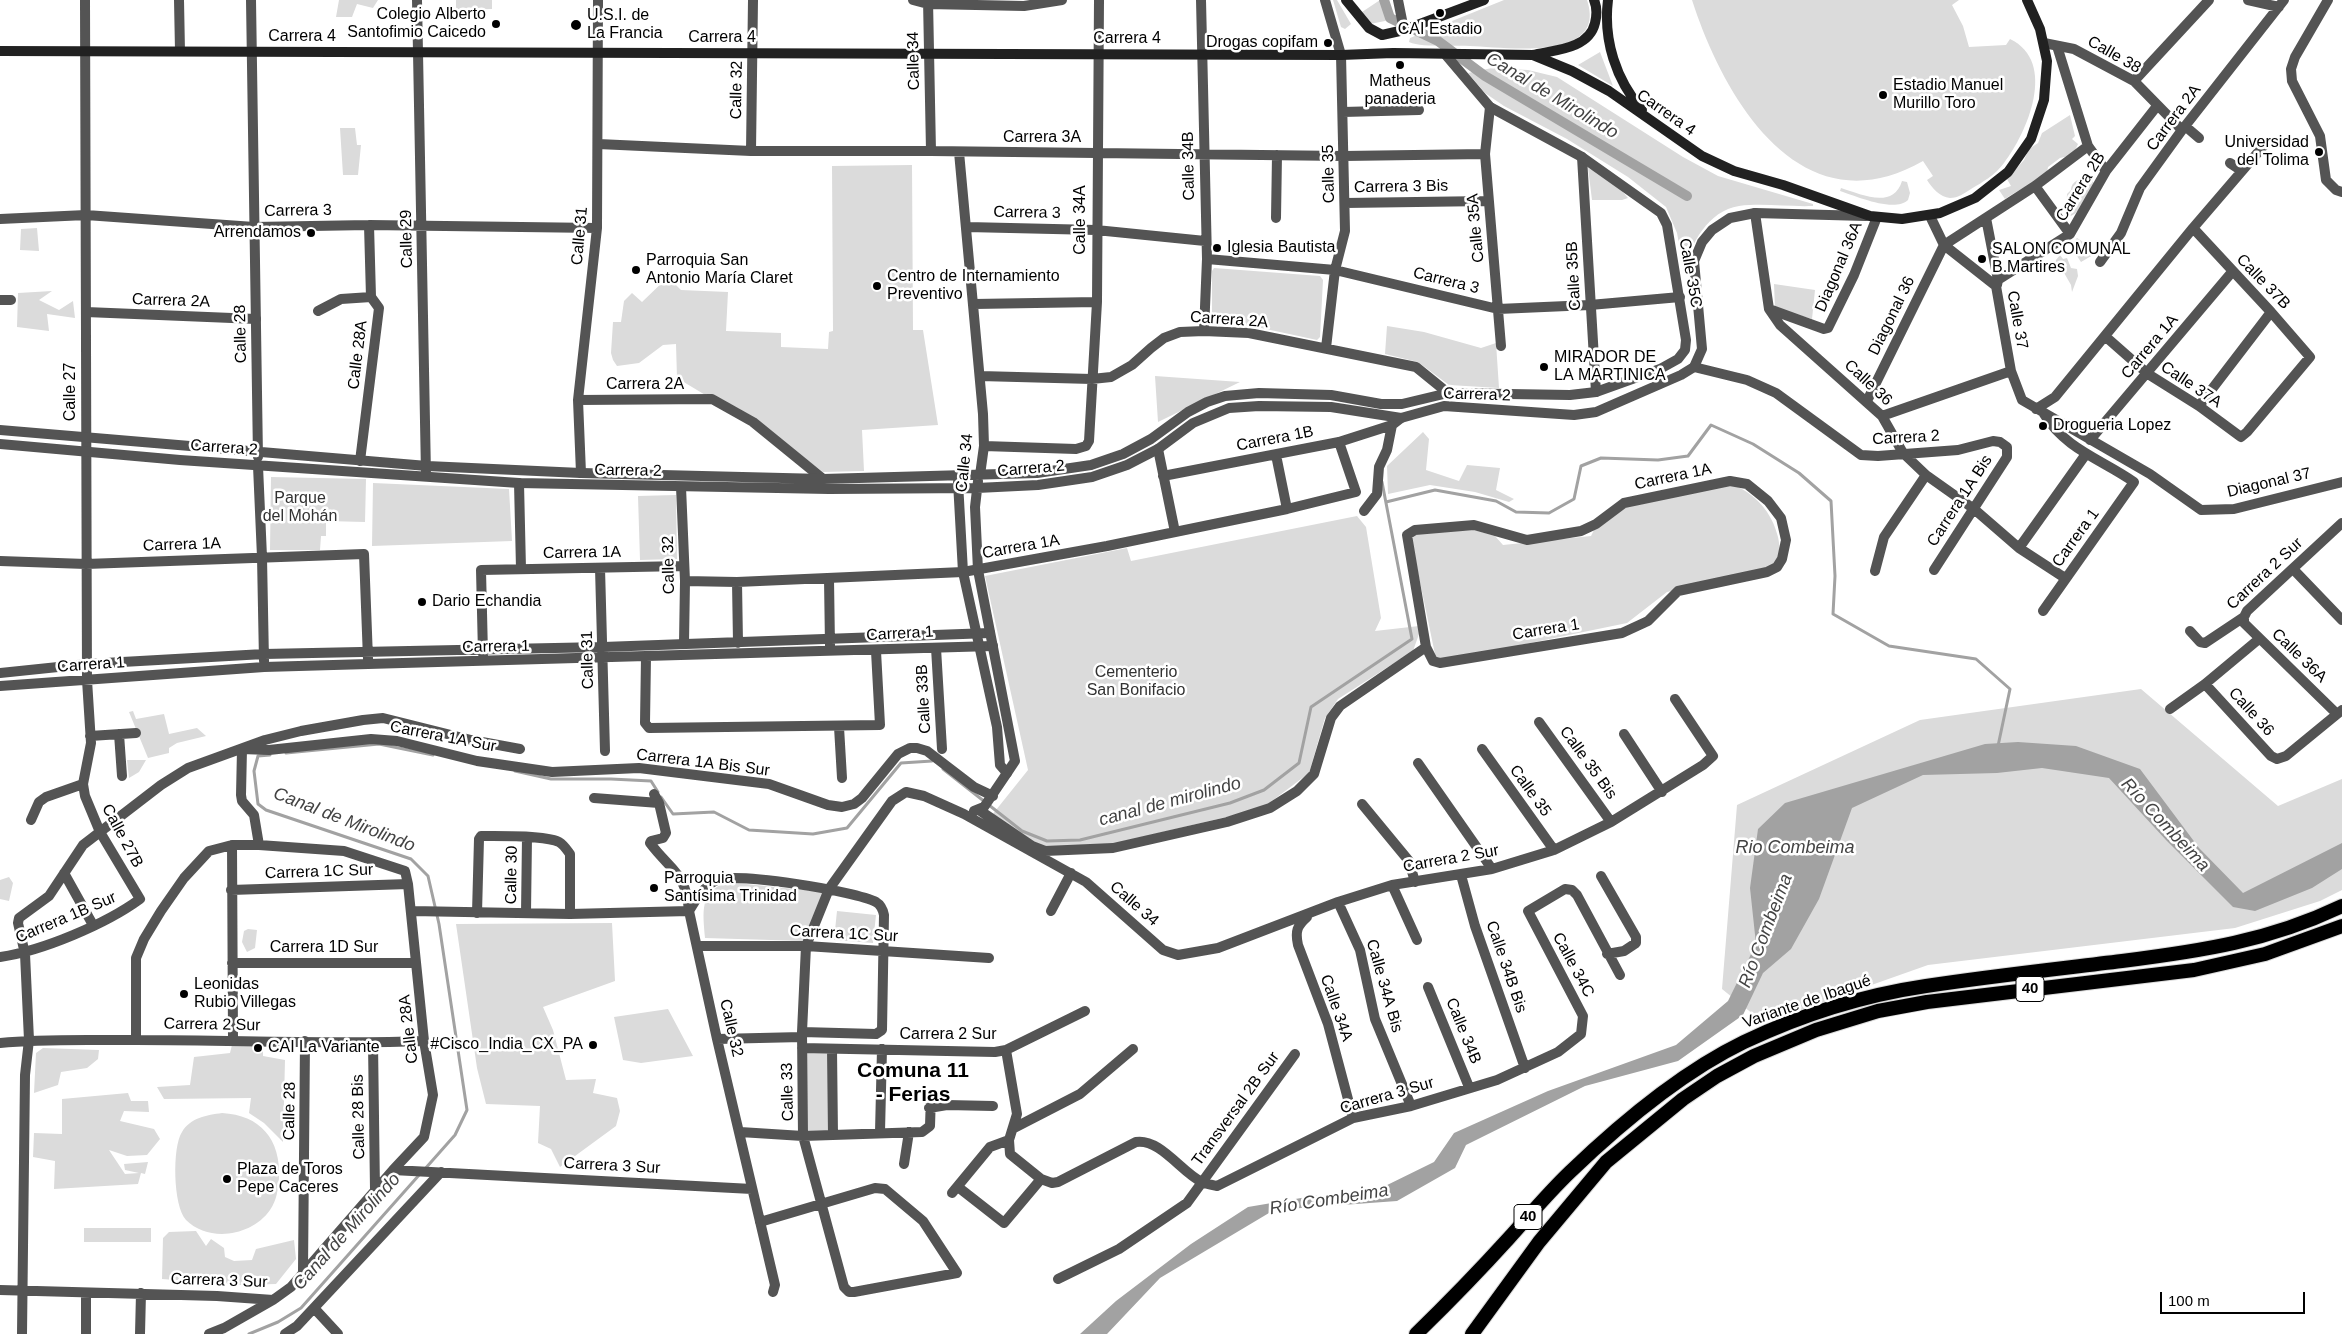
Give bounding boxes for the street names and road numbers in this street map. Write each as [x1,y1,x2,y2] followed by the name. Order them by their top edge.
[268,27,336,47] street label: Carrera 4
[688,28,756,48] street label: Carrera 4
[1093,29,1161,49] street label: Carrera 4
[904,31,924,91] street label: Calle 34
[2084,32,2144,78] street label: Calle 38
[727,60,747,120] street label: Calle 32
[2143,81,2205,155] street label: Carrera 2A
[1633,86,1699,140] street label: Carrera 4
[1003,128,1081,148] street label: Carrera 3A
[1179,131,1199,201] street label: Calle 34B
[1319,144,1339,204] street label: Calle 35
[2052,149,2110,225] street label: Carrera 2B
[1354,177,1448,197] street label: Carrera 3 Bis
[1071,185,1091,255] street label: Calle 34A
[1463,193,1489,263] street label: Calle 35A
[264,201,332,221] street label: Carrera 3
[993,203,1061,223] street label: Carrera 3
[568,206,592,266] street label: Calle 31
[397,209,417,269] street label: Calle 29
[1811,219,1867,315] street label: Diagonal 36A
[1674,237,1706,309] street label: Calle 35C
[1563,241,1585,311] street label: Calle 35B
[2232,250,2294,314] street label: Calle 37B
[1411,264,1481,298] street label: Carrera 3
[1865,273,1919,359] street label: Diagonal 36
[2002,289,2032,351] street label: Calle 37
[132,290,210,312] street label: Carrera 2A
[231,304,251,364] street label: Calle 28
[1189,308,1269,332] street label: Carrera 2A
[2117,311,2183,383] street label: Carrera 1A
[344,319,372,391] street label: Calle 28A
[1840,356,1896,410] street label: Calle 36
[2157,358,2225,412] street label: Calle 37A
[61,363,81,421] street label: Calle 27
[606,375,684,395] street label: Carrera 2A
[1443,384,1511,406] street label: Carrera 2
[1235,422,1315,456] street label: Carrera 1B
[1872,427,1940,449] street label: Carrera 2
[952,433,978,493] street label: Calle 34
[190,436,258,460] street label: Carrera 2
[1923,452,1997,550] street label: Carrera 1A Bis
[997,456,1065,482] street label: Carrera 2
[1633,459,1713,495] street label: Carrera 1A
[594,461,662,481] street label: Carrera 2
[2225,464,2313,502] street label: Diagonal 37
[2048,505,2104,571] street label: Carrera 1
[981,531,1061,563] street label: Carrera 1A
[143,534,221,556] street label: Carrera 1A
[2223,534,2307,614] street label: Carrera 2 Sur
[659,535,679,595] street label: Calle 32
[543,543,621,563] street label: Carrera 1A
[1511,615,1581,645] street label: Carrera 1
[866,623,934,645] street label: Carrera 1
[2267,625,2331,687] street label: Calle 36A
[578,630,598,690] street label: Calle 31
[462,637,530,657] street label: Carrera 1
[57,653,125,677] street label: Carrera 1
[913,664,935,734] street label: Calle 33B
[2224,684,2278,740] street label: Calle 36
[388,717,498,757] street label: Carrera 1A Sur
[1555,723,1621,803] street label: Calle 35 Bis
[635,745,771,781] street label: Carrera 1A Bis Sur
[1505,762,1555,820] street label: Calle 35
[97,801,147,871] street label: Calle 27B
[1402,841,1500,877] street label: Carrera 2 Sur
[502,845,522,905] street label: Calle 30
[264,861,374,883] street label: Carrera 1C Sur
[1106,877,1162,931] street label: Calle 34
[13,888,119,948] street label: Carrera 1B Sur
[1481,918,1531,1016] street label: Calle 34B Bis
[789,922,899,946] street label: Carrera 1C Sur
[1548,929,1598,1001] street label: Calle 34C
[1362,937,1406,1035] street label: Calle 34A Bis
[270,938,378,958] street label: Carrera 1D Sur
[1741,971,1873,1033] street label: Variante de Ibagué
[1316,972,1356,1044] street label: Calle 34A
[2016,976,2044,1002] road number: 40
[395,993,423,1065] street label: Calle 28A
[1441,995,1485,1067] street label: Calle 34B
[715,997,747,1059] street label: Calle 32
[163,1015,261,1035] street label: Carrera 2 Sur
[900,1025,996,1045] street label: Carrera 2 Sur
[1188,1048,1284,1170] street label: Transversal 2B Sur
[778,1062,798,1122] street label: Calle 33
[1338,1073,1436,1119] street label: Carrera 3 Sur
[349,1074,369,1160] street label: Calle 28 Bis
[280,1081,300,1141] street label: Calle 28
[563,1154,661,1178] street label: Carrera 3 Sur
[1514,1204,1542,1230] road number: 40
[170,1270,268,1292] street label: Carrera 3 Sur

